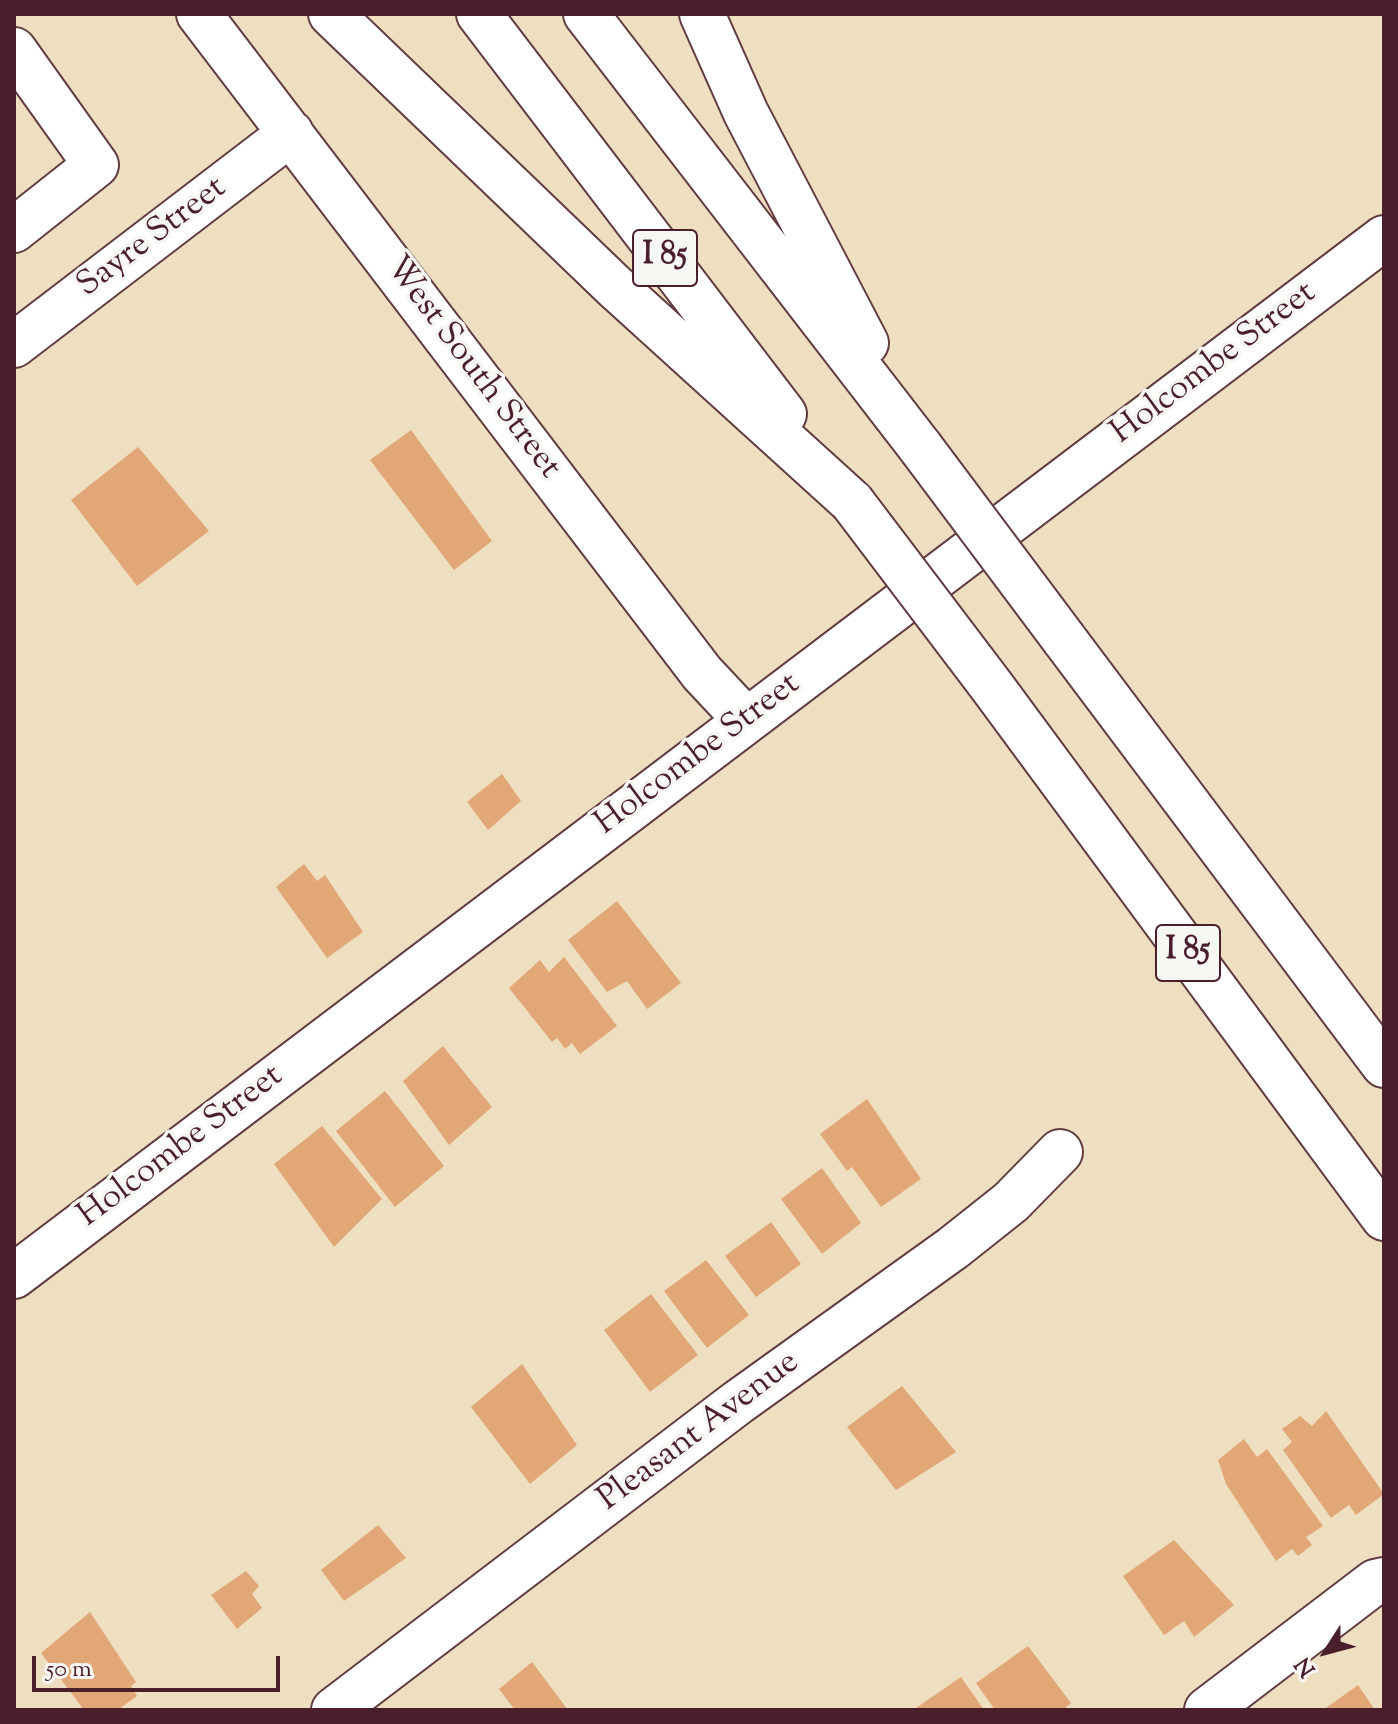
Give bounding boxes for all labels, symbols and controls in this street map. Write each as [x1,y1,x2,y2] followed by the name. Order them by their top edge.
[70,170,236,308] street label: Sayre Street
[633,230,697,286] road number: I 85
[374,250,568,488] street label: West South Street
[1105,275,1325,455] street label: Holcombe Street
[589,666,809,846] street label: Holcombe Street
[1156,925,1220,981] road number: I 85
[72,1058,292,1238] street label: Holcombe Street
[591,1344,809,1522] street label: Pleasant Avenue
[1286,1612,1366,1692] north arrow
[36,1640,284,1690] scale bar
[1288,1650,1325,1683] text: N
[46,1653,92,1687] text: 50 m

